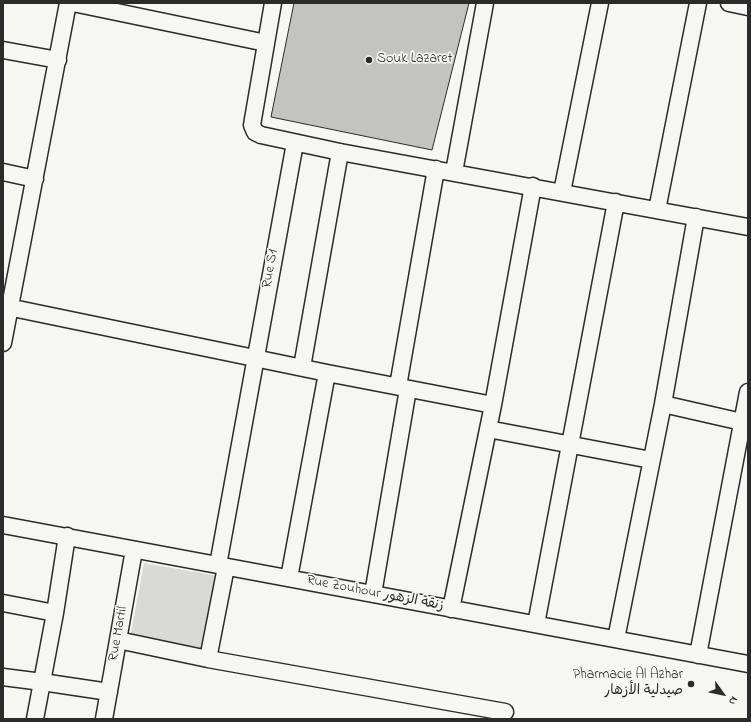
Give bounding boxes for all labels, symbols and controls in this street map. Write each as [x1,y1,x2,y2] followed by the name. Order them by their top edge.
[377,52,452,68] place label: Souk Lazaret
[364,55,374,65] marker: Souk Lazaret
[259,248,283,290] street label: Rue S1
[305,572,445,616] street label: Rue Zouhour زنقة الزهور
[106,605,132,663] street label: Rue Martil
[573,668,683,700] place label: Pharmacie Al Azhar صيدلية الأزهار
[703,674,743,714] north arrow
[686,679,696,689] marker: Pharmacie Al Azhar صيدلية الأزهار
[724,693,742,708] text: N

